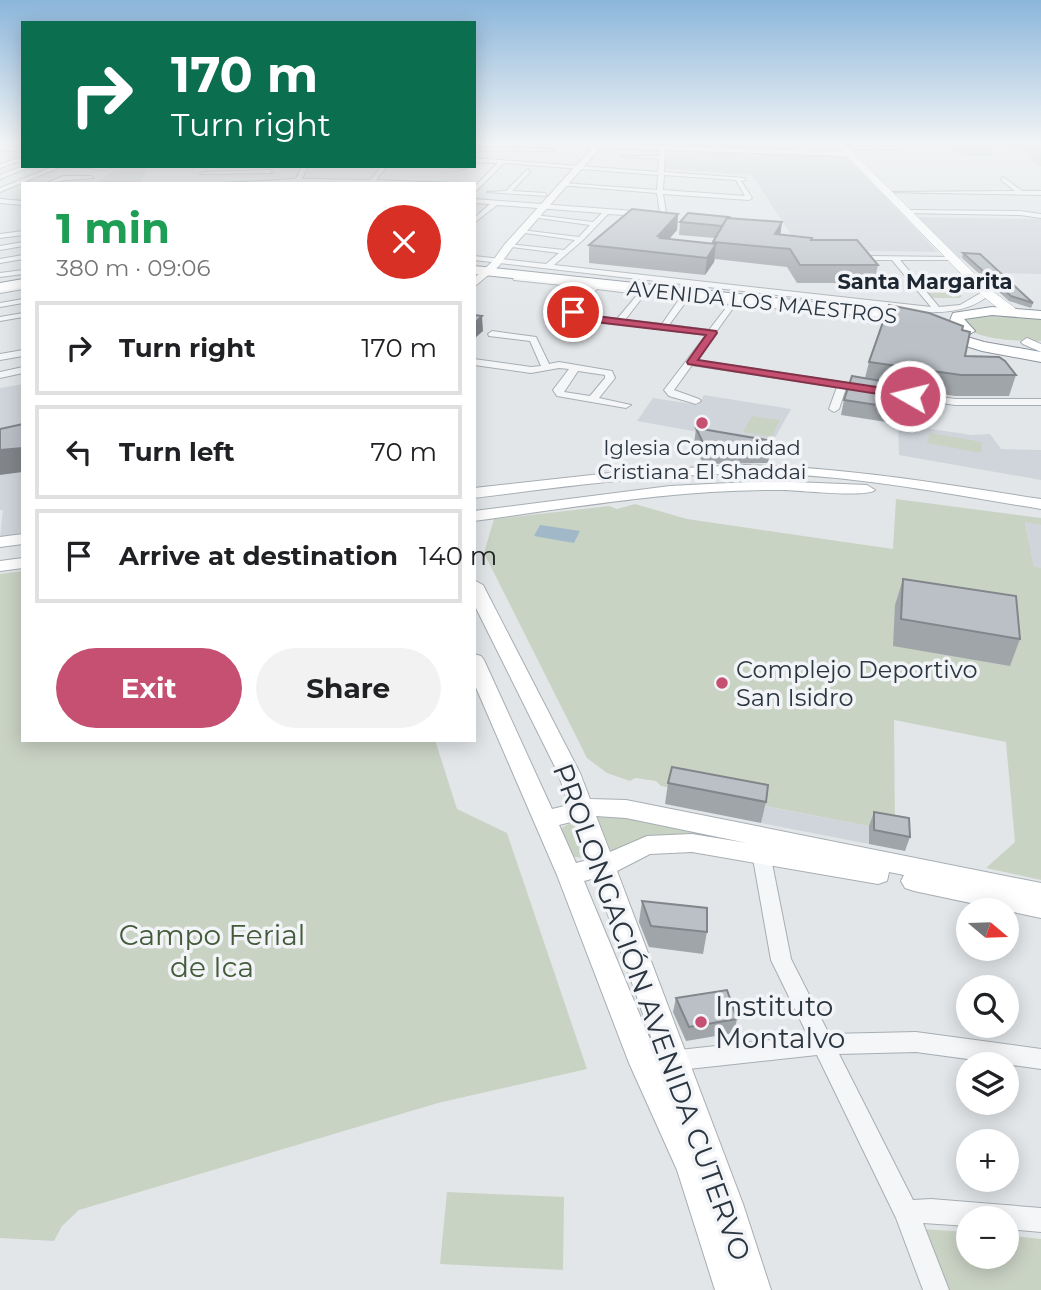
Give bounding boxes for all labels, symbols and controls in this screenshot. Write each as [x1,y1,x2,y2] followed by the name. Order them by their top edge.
[171,45,318,104] text: 170 m
[56,49,147,140] icon: right
[171,105,331,144] text: Turn right
[56,202,170,254] text: 1 min
[367,205,441,279] button: close
[56,254,211,282] text: 380 m · 09:06
[837,269,1013,294] district label: Santa Margarita
[626,275,898,329] street label: AVENIDA LOS MAESTROS
[543,282,603,342] pin
[554,293,592,331] icon: arrive
[60,329,98,367] icon: right
[119,332,255,364] text: Turn right
[361,332,437,364] text: 170 m
[873,359,947,433] position arrow
[694,415,710,431] marker: Iglesia Comunidad Cristiana El Shaddai
[60,433,98,471] icon: left
[598,435,806,484] place label: Iglesia Comunidad Cristiana El Shaddai
[119,436,235,468] text: Turn left
[371,436,437,468] text: 70 m
[60,537,98,575] icon: arrive
[119,540,398,572] text: Arrive at destination
[419,540,497,572] text: 140 m
[56,648,242,728] button: Exit
[256,648,441,728] button: Share
[736,655,977,712] place label: Complejo Deportivo San Isidro
[714,675,730,691] marker: Complejo Deportivo San Isidro
[546,759,758,1265] street label: PROLONGACIÓN AVENIDA CUTERVO
[956,898,1018,961] north arrow
[956,898,1019,1269] map controls
[119,918,305,984] park label: Campo Ferial de Ica
[956,975,1019,1038] button: search
[715,989,845,1055] place label: Instituto Montalvo
[693,1014,709,1030] marker: Instituto Montalvo
[956,1052,1019,1115] button: layers
[956,1129,1019,1192] button: +
[956,1206,1019,1269] button: −

